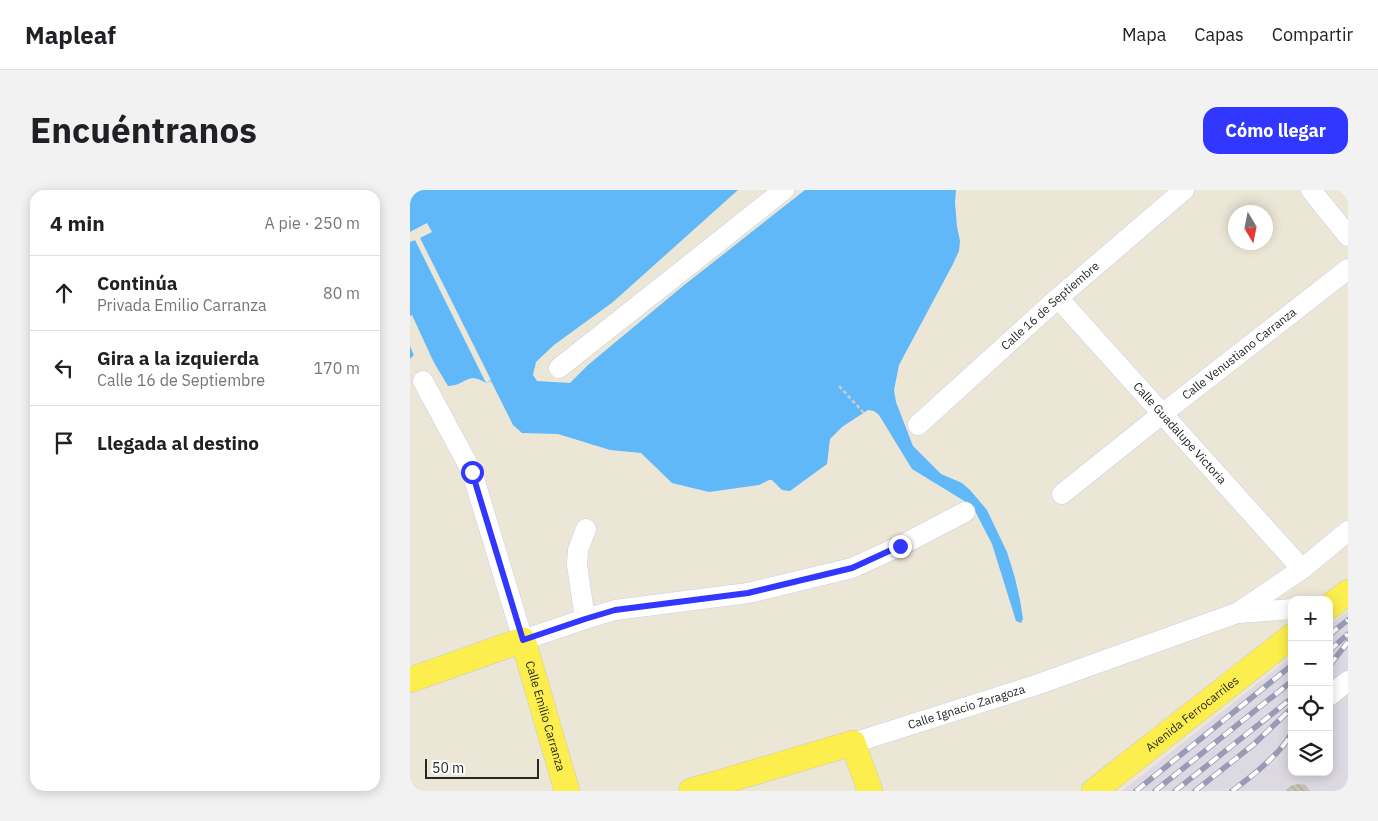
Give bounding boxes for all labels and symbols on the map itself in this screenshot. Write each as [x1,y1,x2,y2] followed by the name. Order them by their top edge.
[1228,205,1273,250] north arrow
[998,258,1102,353] street label: Calle 16 de Septiembre
[1179,304,1299,403] street label: Calle Venustiano Carranza
[1130,379,1230,488] street label: Calle Guadalupe Victoria
[461,461,484,484] route start
[889,535,912,558] route end
[522,659,569,773] street label: Calle Emilio Carranza
[1142,672,1242,755] street label: Avenida Ferrocarriles
[906,681,1027,732] street label: Calle Ignacio Zaragoza
[425,756,539,779] scale bar

